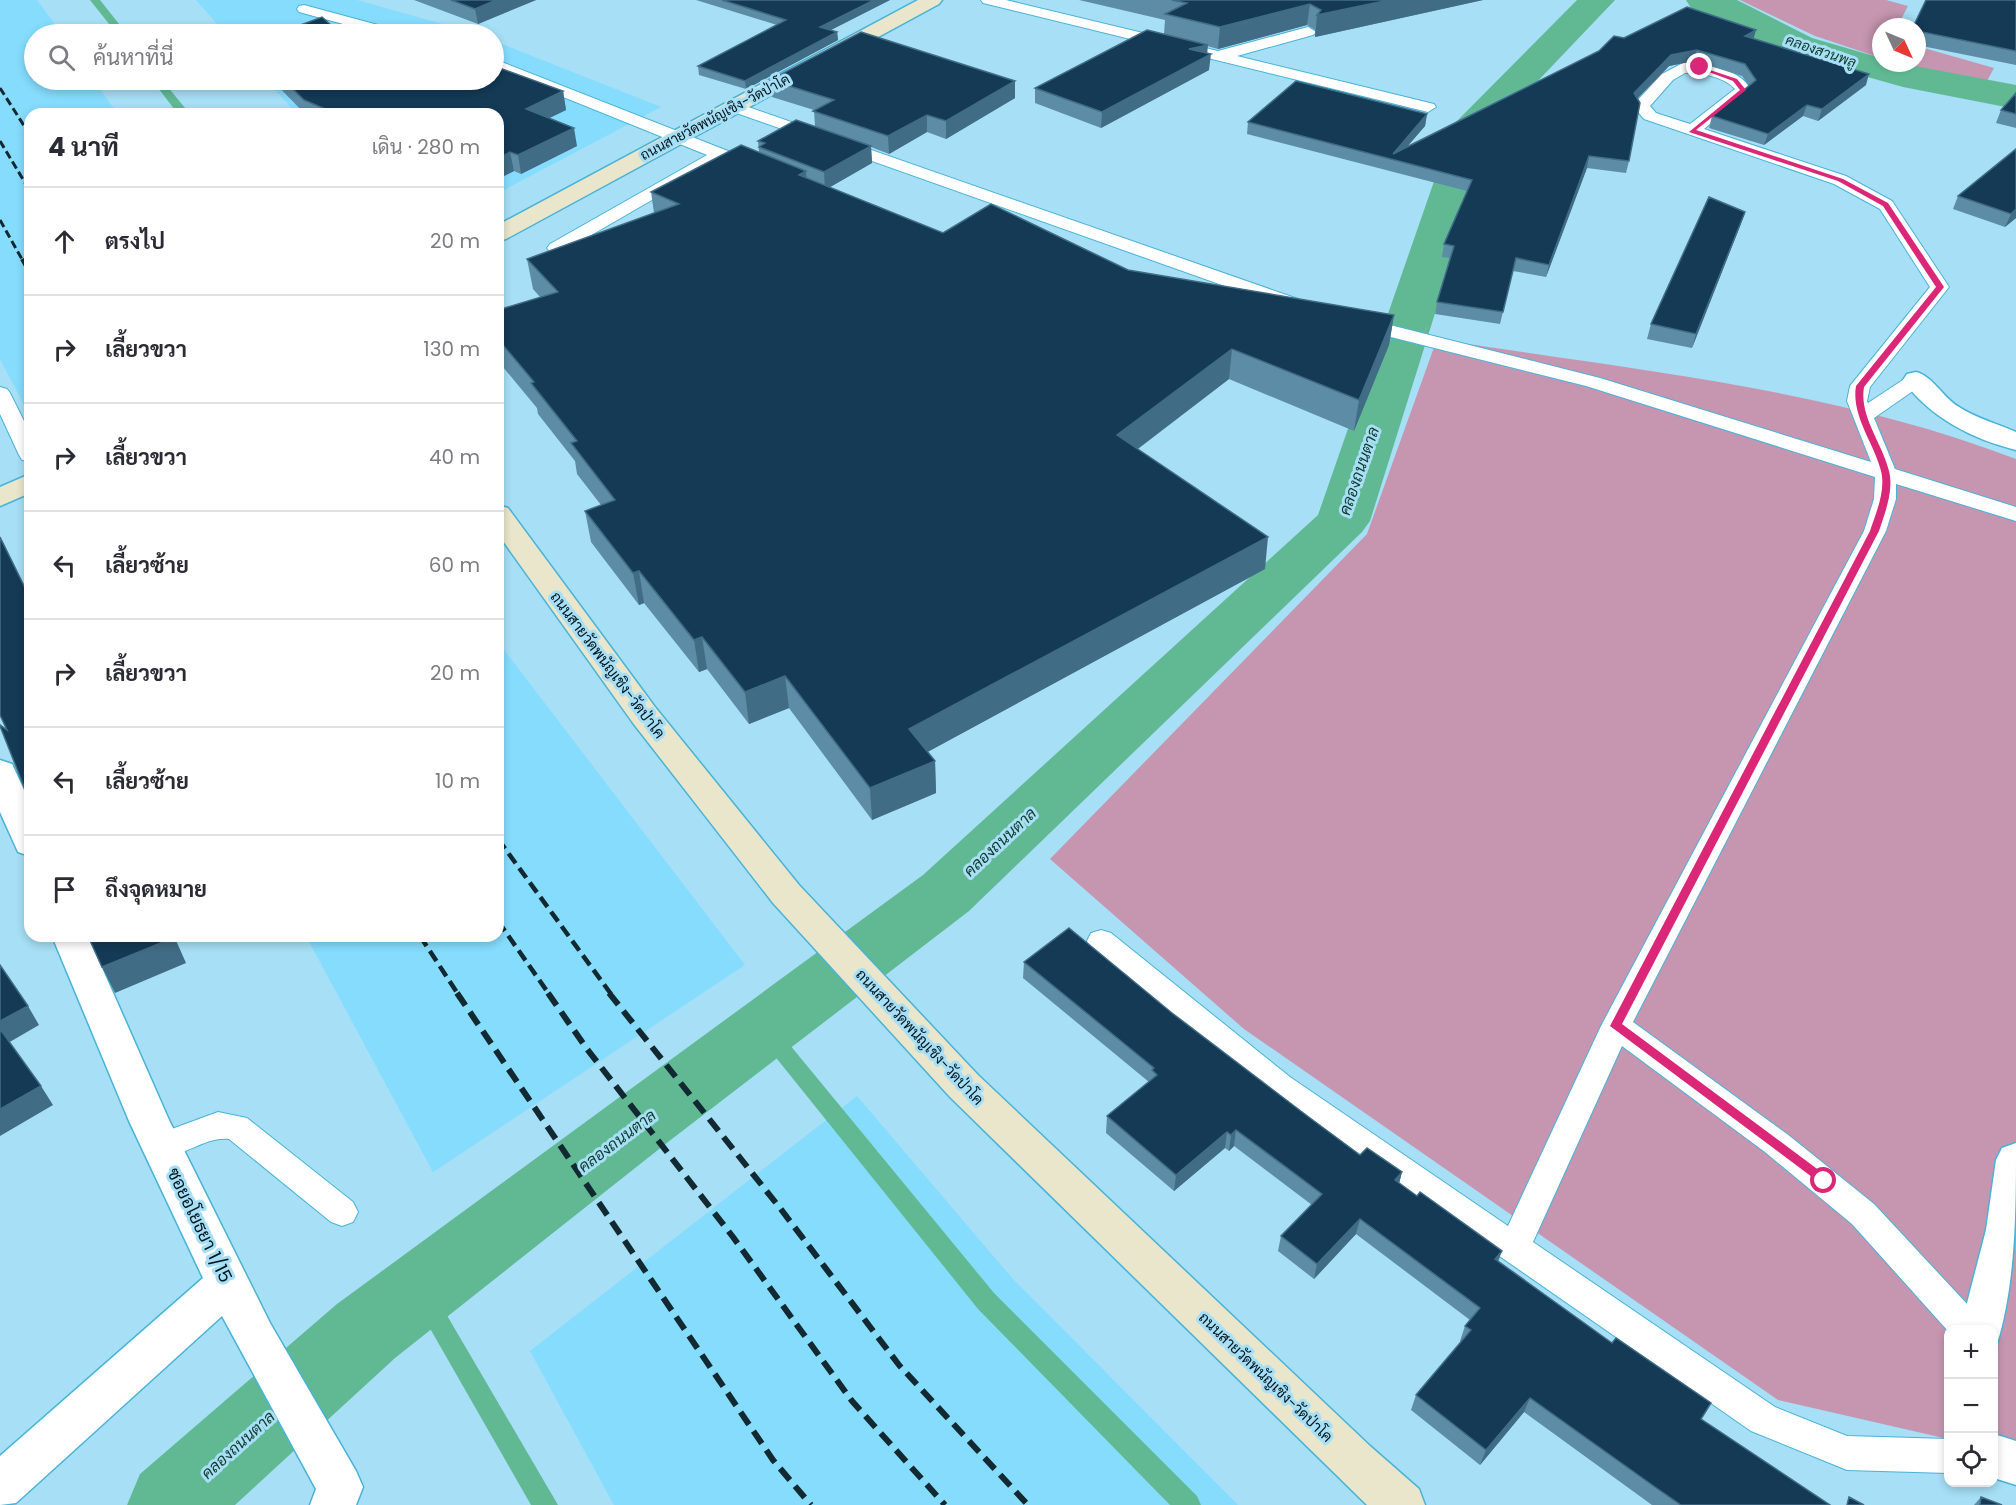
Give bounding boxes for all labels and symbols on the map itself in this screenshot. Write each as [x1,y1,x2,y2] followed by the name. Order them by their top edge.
[1872,18,1926,72] north arrow
[1783,30,1859,72] water label: คลองสวนพลู
[1686,53,1712,79] route end
[637,69,793,165] street label: ถนนสายวัดพนัญเชิง-วัดป่าโค
[1333,424,1385,518] water label: คลองถนนตาล
[546,587,670,743] street label: ถนนสายวัดพนัญเชิง-วัดป่าโค
[959,802,1041,882] water label: คลองถนนตาล
[851,964,989,1110] street label: ถนนสายวัดพนัญเชิง-วัดป่าโค
[573,1104,661,1178] water label: คลองถนนตาล
[161,1164,239,1286] street label: ซอยอโยธยา 1/15
[1810,1167,1836,1193] route start
[1194,1307,1338,1447] street label: ถนนสายวัดพนัญเชิง-วัดป่าโค
[196,1406,280,1484] water label: คลองถนนตาล

